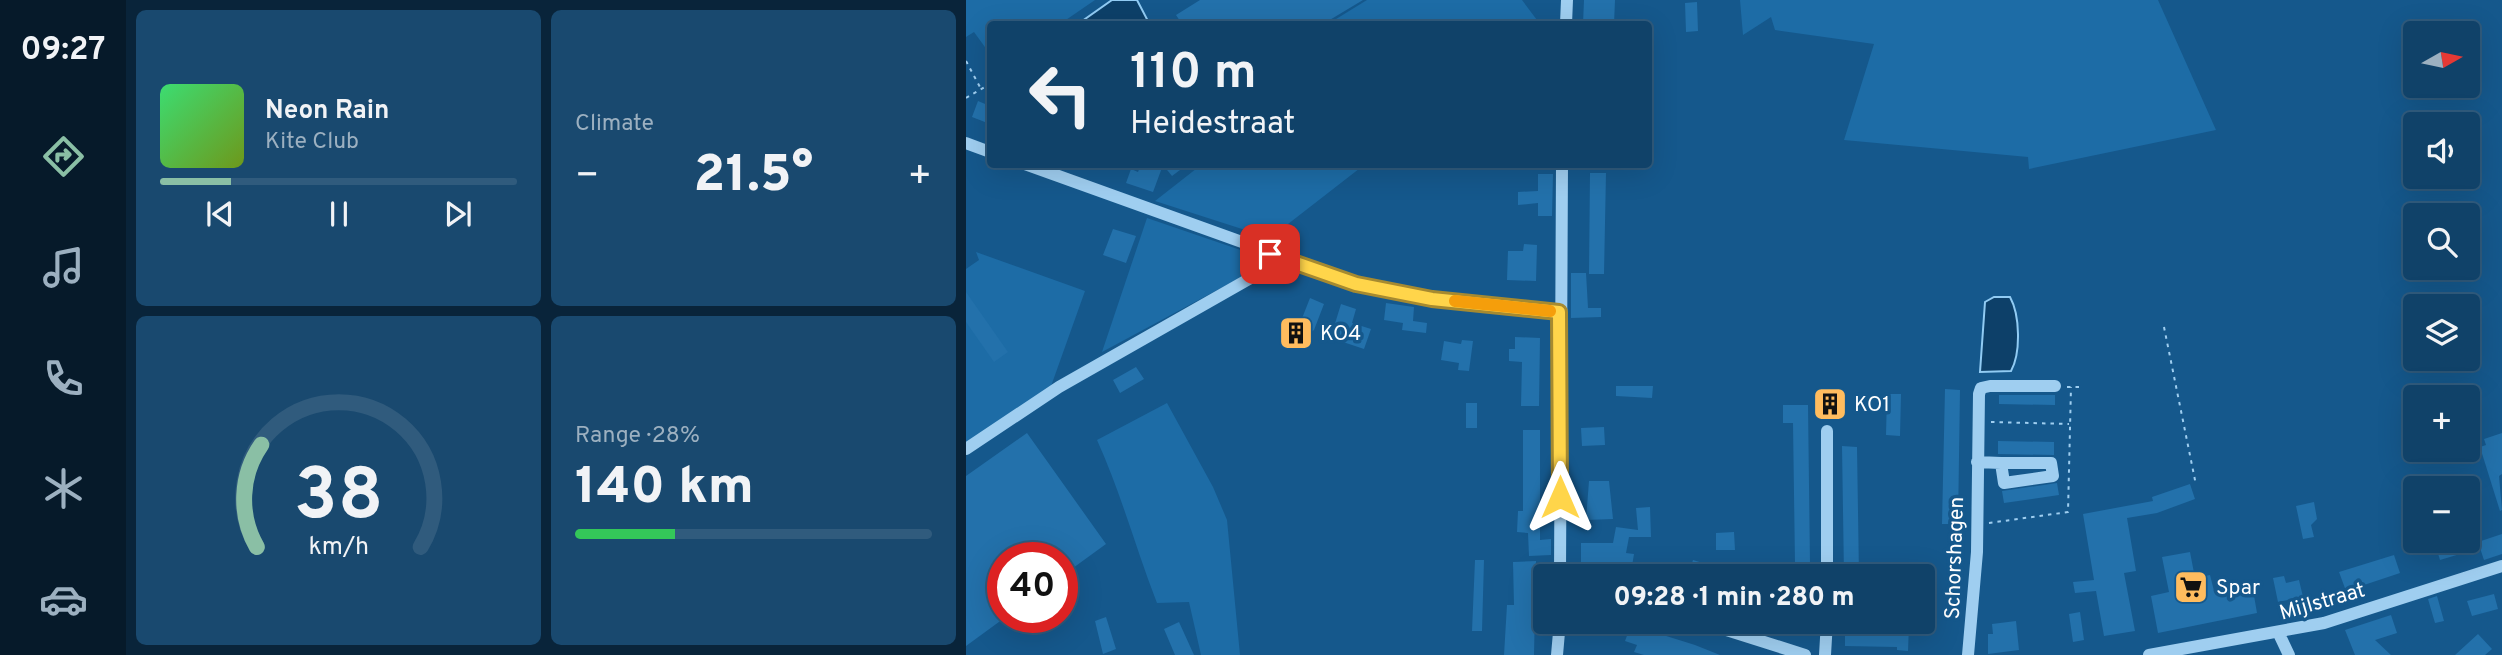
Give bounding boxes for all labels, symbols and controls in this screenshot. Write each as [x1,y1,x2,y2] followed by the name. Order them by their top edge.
[2403,21,2480,98] north arrow
[2403,21,2480,553] map controls
[21,31,105,71] text: 09:27
[1130,44,1257,106] text: 110 m
[1015,49,1106,140] icon: left
[265,95,390,128] text: Neon Rain
[1130,105,1295,145] text: Heidestraat
[575,110,654,139] text: Climate
[2403,112,2480,189] button: sound
[265,128,359,157] text: Kite Club
[39,132,88,181] icon: directions
[694,144,813,210] text: 21.5°
[575,153,600,202] text: −
[907,153,932,202] text: +
[201,195,239,233] icon: previous
[320,195,358,233] icon: pause
[439,195,477,233] icon: next
[2403,203,2480,280] button: search
[1240,224,1300,284] pin
[1251,235,1289,273] icon: arrive
[39,243,88,292] icon: music
[2403,294,2480,371] button: layers
[1277,314,1315,352] building icon: KO4
[1320,321,1361,348] place label: KO4
[39,354,88,403] icon: phone
[1811,385,1849,423] building icon: KO1
[2403,385,2480,462] button: +
[1854,392,1890,419] place label: KO1
[575,422,700,451] text: Range · 28%
[294,453,383,545] text: 38
[575,456,754,522] text: 140 km
[1523,460,1597,534] position arrow
[39,464,88,513] icon: climate
[2403,476,2480,553] button: −
[1940,496,1971,620] street label: Schorshagen
[308,531,369,563] text: km/h
[987,542,1078,633] speed limit sign: 40
[2172,568,2210,606] supermarket icon: Spar
[39,575,88,624] icon: car
[2216,575,2260,602] place label: Spar
[2276,577,2368,628] street label: Mijlstraat
[1613,582,1855,615] text: 09:28 · 1 min · 280 m

